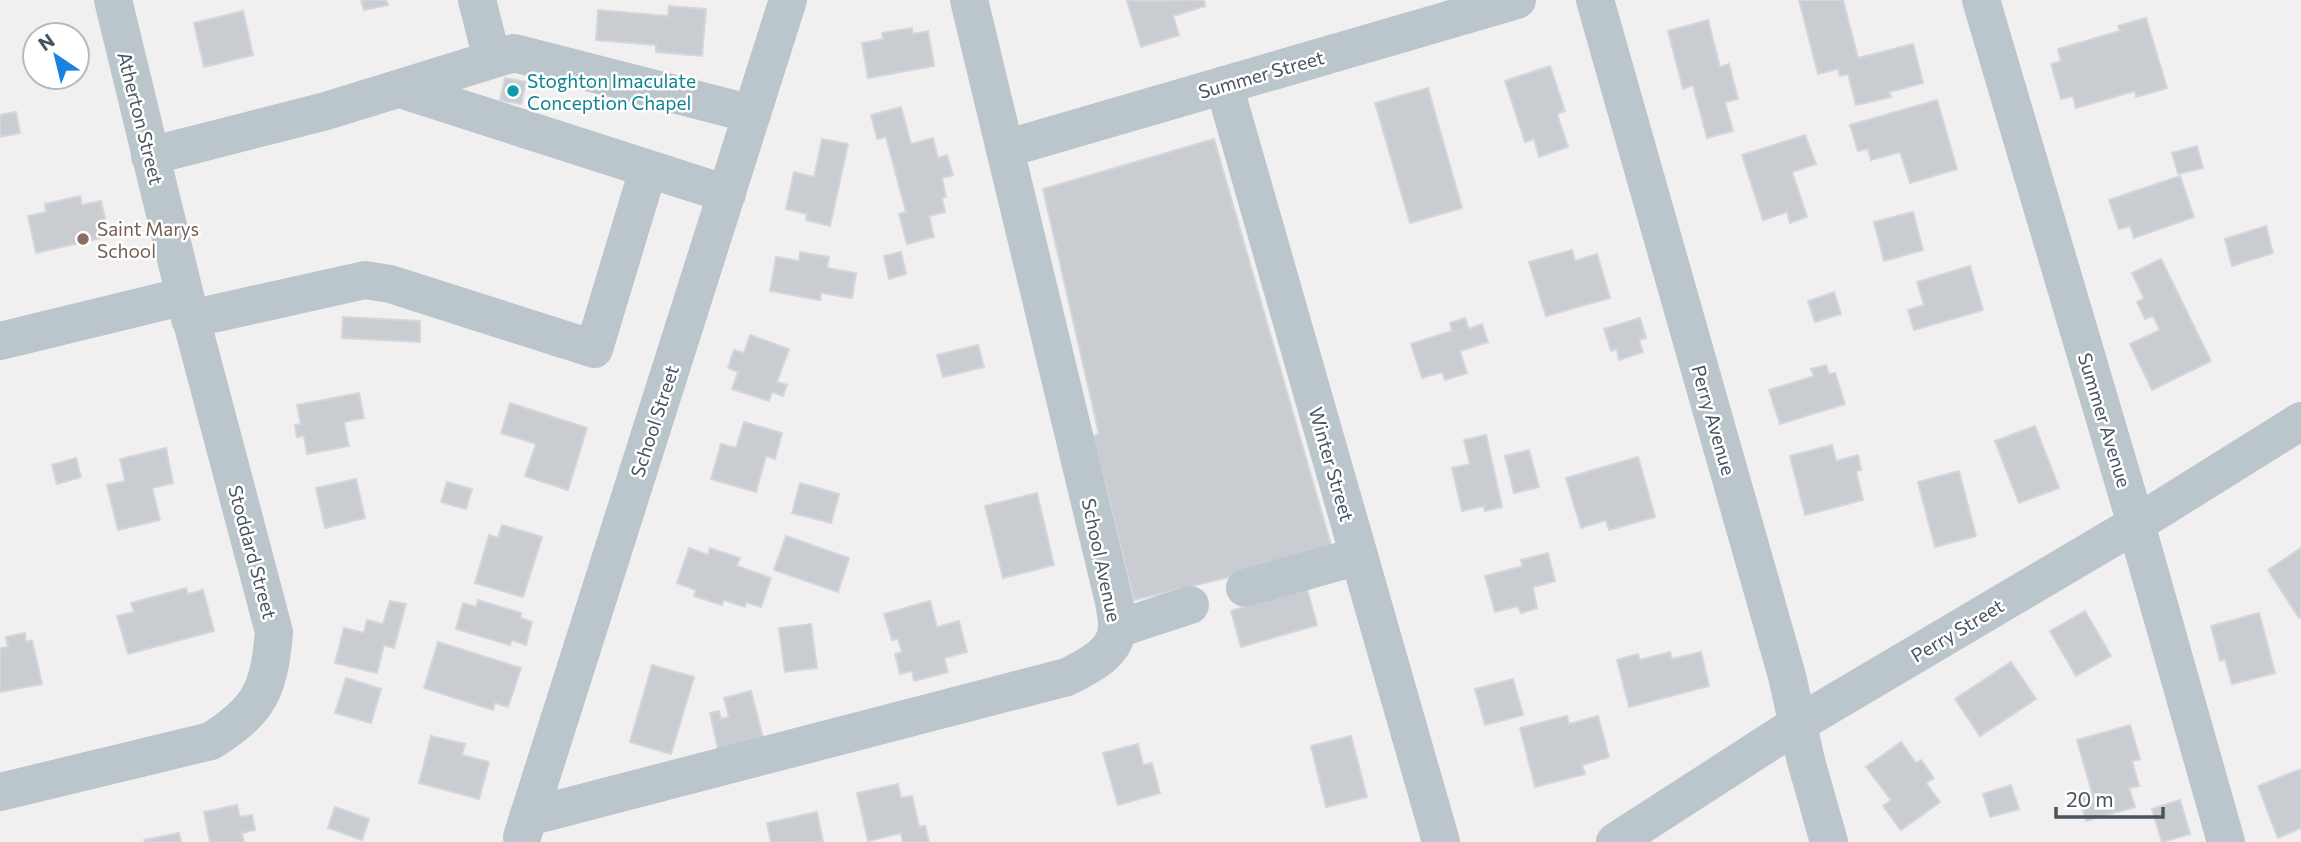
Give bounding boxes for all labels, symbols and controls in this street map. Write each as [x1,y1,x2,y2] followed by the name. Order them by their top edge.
[21,21,91,91] north arrow
[34,28,58,55] text: N
[1195,45,1327,103] street label: Summer Street
[113,49,169,187] street label: Atherton Street
[527,69,696,114] place label: Stoghton Imaculate Conception Chapel
[505,83,521,99] marker: Stoghton Imaculate Conception Chapel
[97,217,199,262] place label: Saint Marys School
[75,231,91,247] marker: Saint Marys School
[2074,350,2136,490] street label: Summer Avenue
[625,362,683,480] street label: School Street
[1687,362,1741,478] street label: Perry Avenue
[1305,404,1359,524] street label: Winter Street
[224,483,282,622] street label: Stoddard Street
[1078,496,1126,624] street label: School Avenue
[1907,593,2008,667] street label: Perry Street
[2056,776,2163,820] scale bar
[2066,786,2114,811] text: 20 m

